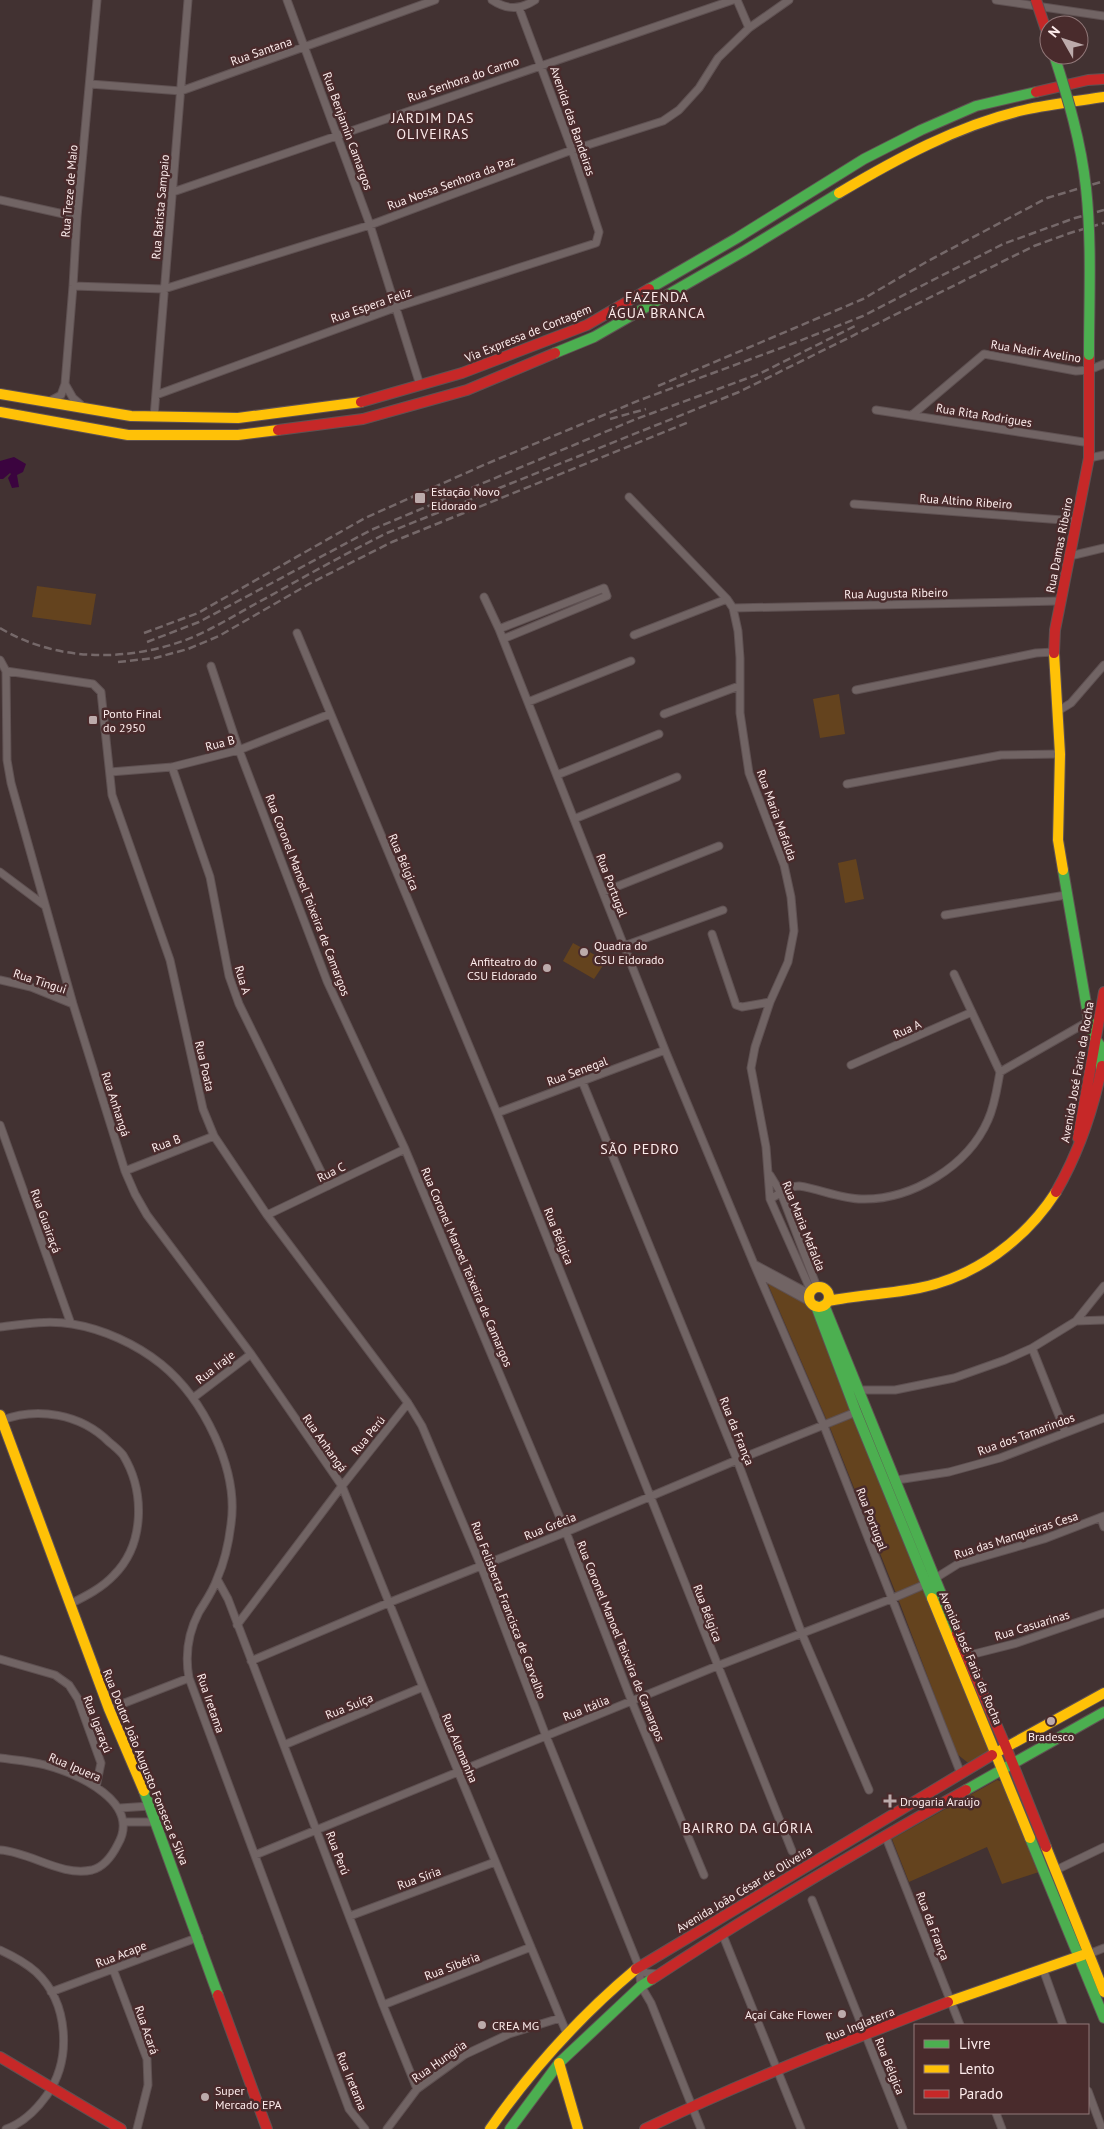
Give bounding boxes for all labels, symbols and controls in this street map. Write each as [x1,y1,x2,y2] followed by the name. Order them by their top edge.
[1039,15,1089,65] north arrow
[1044,23,1064,41] text: N
[228,33,294,69] street label: Rua Santana
[405,53,521,105] street label: Rua Senhora do Carmo
[547,64,599,178] street label: Avenida das Bandeiras
[320,70,376,192] street label: Rua Benjamin Camargos
[390,109,475,143] district label: JARDIM DAS OLIVEIRAS
[57,144,81,238] street label: Rua Treze de Maio
[385,153,517,213] street label: Rua Nossa Senhora da Paz
[148,154,172,260] street label: Rua Batista Sampaio
[329,284,413,326] street label: Rua Espera Feliz
[608,288,706,322] district label: FAZENDA ÁGUA BRANCA
[462,301,593,366] street label: Via Expressa de Contagem
[990,336,1082,366] street label: Rua Nadir Avelino
[935,400,1033,430] street label: Rua Rita Rodrigues
[431,484,500,513] place label: Estação Novo Eldorado
[919,490,1013,512] street label: Rua Altino Ribeiro
[413,491,427,505] marker: Estação Novo Eldorado
[1042,496,1076,594] street label: Rua Damas Ribeiro
[844,585,948,601] street label: Rua Augusta Ribeiro
[103,706,162,735] place label: Ponto Final do 2950
[87,714,99,726] marker: Ponto Final do 2950
[204,732,236,754] street label: Rua B
[754,767,800,863] street label: Rua Maria Mafalda
[262,792,354,998] street label: Rua Coronel Manoel Teixeira de Camargos
[385,831,423,893] street label: Rua Bélgica
[593,851,631,919] street label: Rua Portugal
[594,938,664,967] place label: Quadra do CSU Eldorado
[578,946,590,958] marker: Quadra do CSU Eldorado
[467,954,537,983] place label: Anfiteatro do CSU Eldorado
[541,962,553,974] marker: Anfiteatro do CSU Eldorado
[232,964,254,996] street label: Rua A
[12,965,68,997] street label: Rua Tingui
[1057,1000,1097,1144] street label: Avenida José Faria da Rocha
[891,1016,923,1042] street label: Rua A
[192,1039,218,1093] street label: Rua Poata
[545,1053,610,1089] street label: Rua Senegal
[98,1070,134,1138] street label: Rua Anhangá
[149,1131,183,1155] street label: Rua B
[600,1140,680,1158] district label: SÃO PEDRO
[314,1159,348,1185] street label: Rua C
[418,1165,516,1369] street label: Rua Coronel Manoel Teixeira de Camargos
[779,1179,829,1273] street label: Rua Maria Mafalda
[27,1187,65,1255] street label: Rua Guairaçá
[541,1205,577,1267] street label: Rua Bélgica
[192,1347,238,1387] street label: Rua Iraje
[716,1395,758,1467] street label: Rua da França
[975,1409,1077,1459] street label: Rua dos Tamarindos
[300,1411,350,1475] street label: Rua Anhangá
[348,1413,388,1457] street label: Rua Perú
[853,1485,891,1553] street label: Rua Portugal
[952,1508,1080,1562] street label: Rua das Manqueiras Cesa
[522,1509,578,1543] street label: Rua Grécia
[468,1519,550,1701] street label: Rua Felisberta Francisca de Carvalho
[574,1538,668,1744] street label: Rua Coronel Manoel Teixeira de Camargos
[690,1582,726,1644] street label: Rua Bélgica
[936,1589,1006,1727] street label: Avenida José Faria da Rocha
[993,1606,1071,1644] street label: Rua Casuarinas
[100,1667,192,1867] street label: Rua Doutor João Augusto Fonseca e Silva
[194,1671,228,1735] street label: Rua Iretama
[323,1690,375,1722] street label: Rua Suíça
[561,1692,611,1724] street label: Rua Itália
[80,1693,116,1755] street label: Rua Igaraçú
[439,1711,481,1785] street label: Rua Alemanha
[1045,1715,1057,1727] marker: Bradesco
[1028,1729,1074,1744] place label: Bradesco
[47,1749,103,1785] street label: Rua Ipuera
[900,1794,980,1809] place label: Drogaria Araújo
[884,1795,896,1807] marker: Drogaria Araújo
[682,1819,814,1837] district label: BAIRRO DA GLÓRIA
[323,1829,353,1877] street label: Rua Perú
[673,1842,815,1936] street label: Avenida João César de Oliveira
[395,1863,443,1893] street label: Rua Síria
[913,1890,953,1963] street label: Rua da França
[94,1937,148,1971] street label: Rua Acape
[422,1949,482,1983] street label: Rua Sibéria
[823,2003,897,2045] street label: Rua Inglaterra
[132,2004,162,2056] street label: Rua Acará
[745,2007,832,2022] place label: Açaí Cake Flower
[836,2008,848,2020] marker: Açaí Cake Flower
[492,2018,539,2033] place label: CREA MG
[476,2019,488,2031] marker: CREA MG
[914,2024,1089,2114] legend
[959,2034,991,2053] text: Livre
[872,2035,908,2097] street label: Rua Bélgica
[409,2037,469,2085] street label: Rua Hungria
[333,2049,371,2113] street label: Rua Iretama
[959,2059,995,2078] text: Lento
[215,2083,282,2112] place label: Super Mercado EPA
[959,2084,1003,2103] text: Parado
[199,2091,211,2103] marker: Super Mercado EPA

